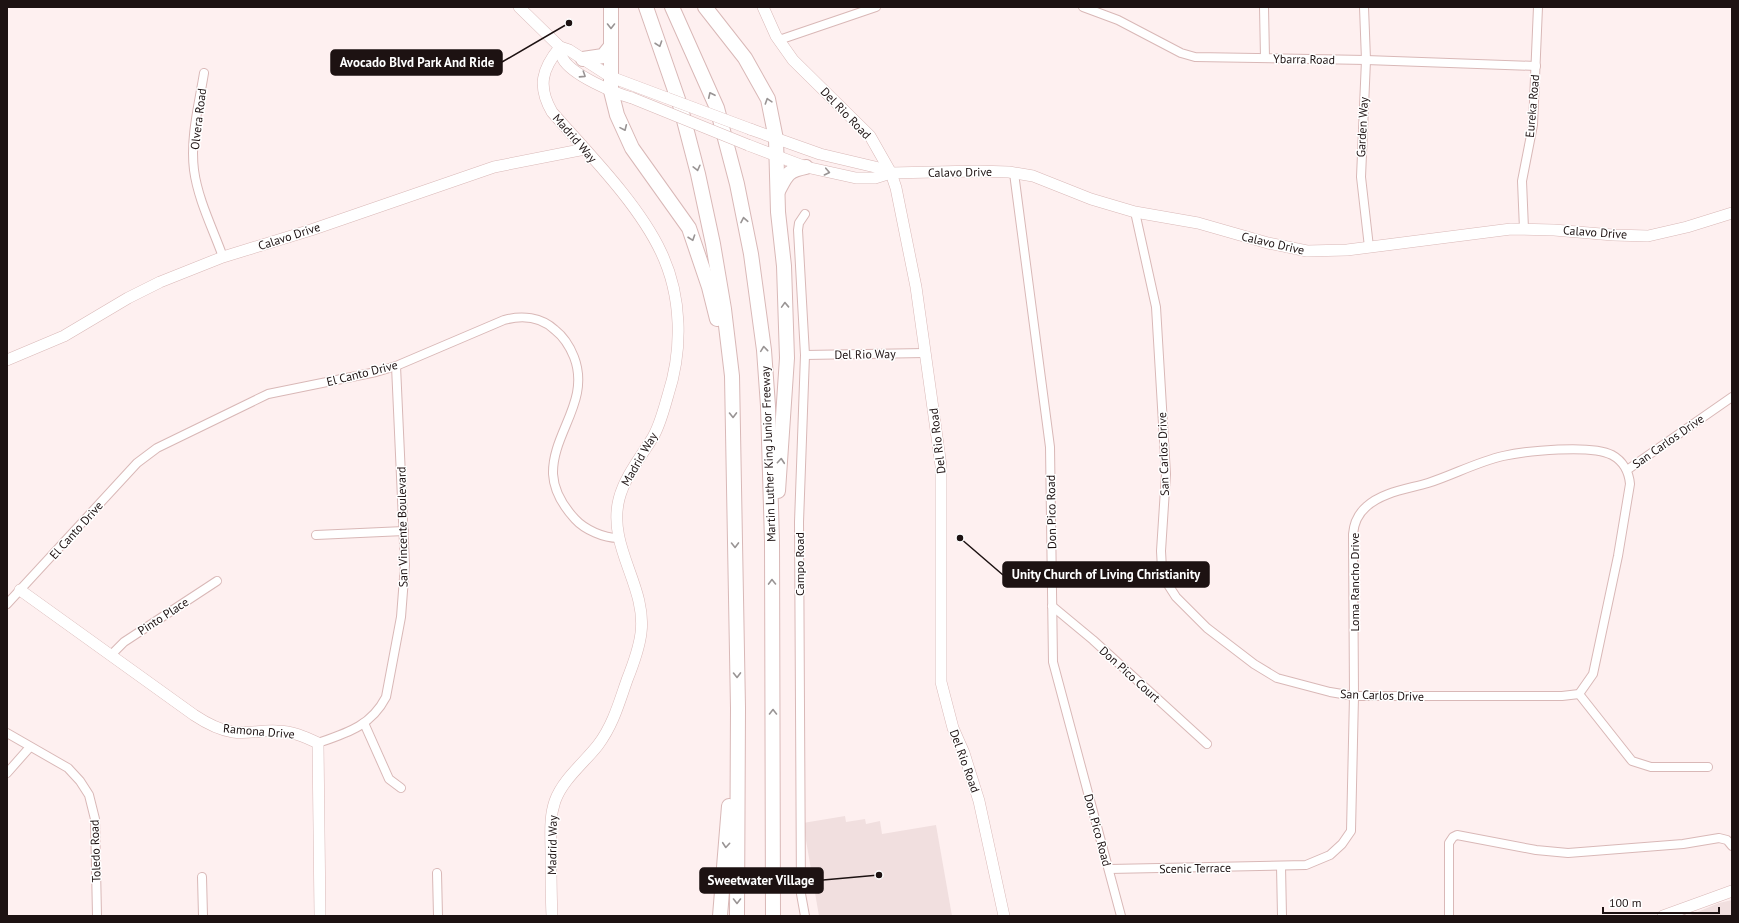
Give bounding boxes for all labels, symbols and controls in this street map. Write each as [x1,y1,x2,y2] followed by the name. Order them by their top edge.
[607,23,615,29] one-way arrow
[654,40,663,47] one-way arrow
[331,50,502,75] callout: Avocado Blvd Park And Ride
[1273,51,1335,67] street label: Ybarra Road
[340,54,495,71] text: Avocado Blvd Park And Ride
[579,71,586,78] one-way arrow
[1522,74,1542,138] street label: Eureka Road
[818,84,874,142] street label: Del Rio Road
[187,87,209,151] street label: Olvera Road
[708,91,716,99] one-way arrow
[1353,96,1371,158] street label: Garden Way
[764,98,773,105] one-way arrow
[550,111,600,166] street label: Madrid Way
[619,125,627,132] one-way arrow
[692,164,701,171] one-way arrow
[928,164,992,180] street label: Calavo Drive
[824,167,830,175] one-way arrow
[740,217,749,223] one-way arrow
[256,219,322,253] street label: Calavo Drive
[1562,222,1628,242] street label: Calavo Drive
[1240,228,1306,258] street label: Calavo Drive
[688,234,696,241] one-way arrow
[781,302,789,308] one-way arrow
[759,346,768,352] one-way arrow
[834,346,896,362] street label: Del Rio Way
[325,357,399,389] street label: El Canto Drive
[757,365,779,542] street label: Martin Luther King Junior Freeway
[926,407,948,475] street label: Del Rio Road
[1629,411,1707,471] street label: San Carlos Drive
[729,412,738,418] one-way arrow
[1154,412,1172,496] street label: San Carlos Drive
[618,429,661,489] street label: Madrid Way
[776,458,785,464] one-way arrow
[393,466,411,588] street label: San Vincente Boulevard
[1043,475,1059,549] street label: Don Pico Road
[46,498,106,562] street label: El Canto Drive
[792,532,807,596] street label: Campo Road
[1347,533,1362,631] street label: Loma Rancho Drive
[731,542,740,548] one-way arrow
[1003,562,1209,587] callout: Unity Church of Living Christianity
[1012,566,1201,583] text: Unity Church of Living Christianity
[768,579,776,585] one-way arrow
[135,594,191,638] street label: Pinto Place
[1097,643,1163,705] street label: Don Pico Court
[733,672,742,678] one-way arrow
[1340,686,1424,704] street label: San Carlos Drive
[769,709,777,715] one-way arrow
[223,720,295,742] street label: Ramona Drive
[947,727,983,795] street label: Del Rio Road
[1081,792,1115,868] street label: Don Pico Road
[544,815,560,875] street label: Madrid Way
[86,819,104,883] street label: Toledo Road
[721,841,730,848] one-way arrow
[1159,860,1231,876] street label: Scenic Terrace
[700,868,823,893] callout: Sweetwater Village
[708,872,815,889] text: Sweetwater Village
[1603,889,1719,915] scale bar
[1609,895,1642,910] text: 100 m
[733,898,741,904] one-way arrow

